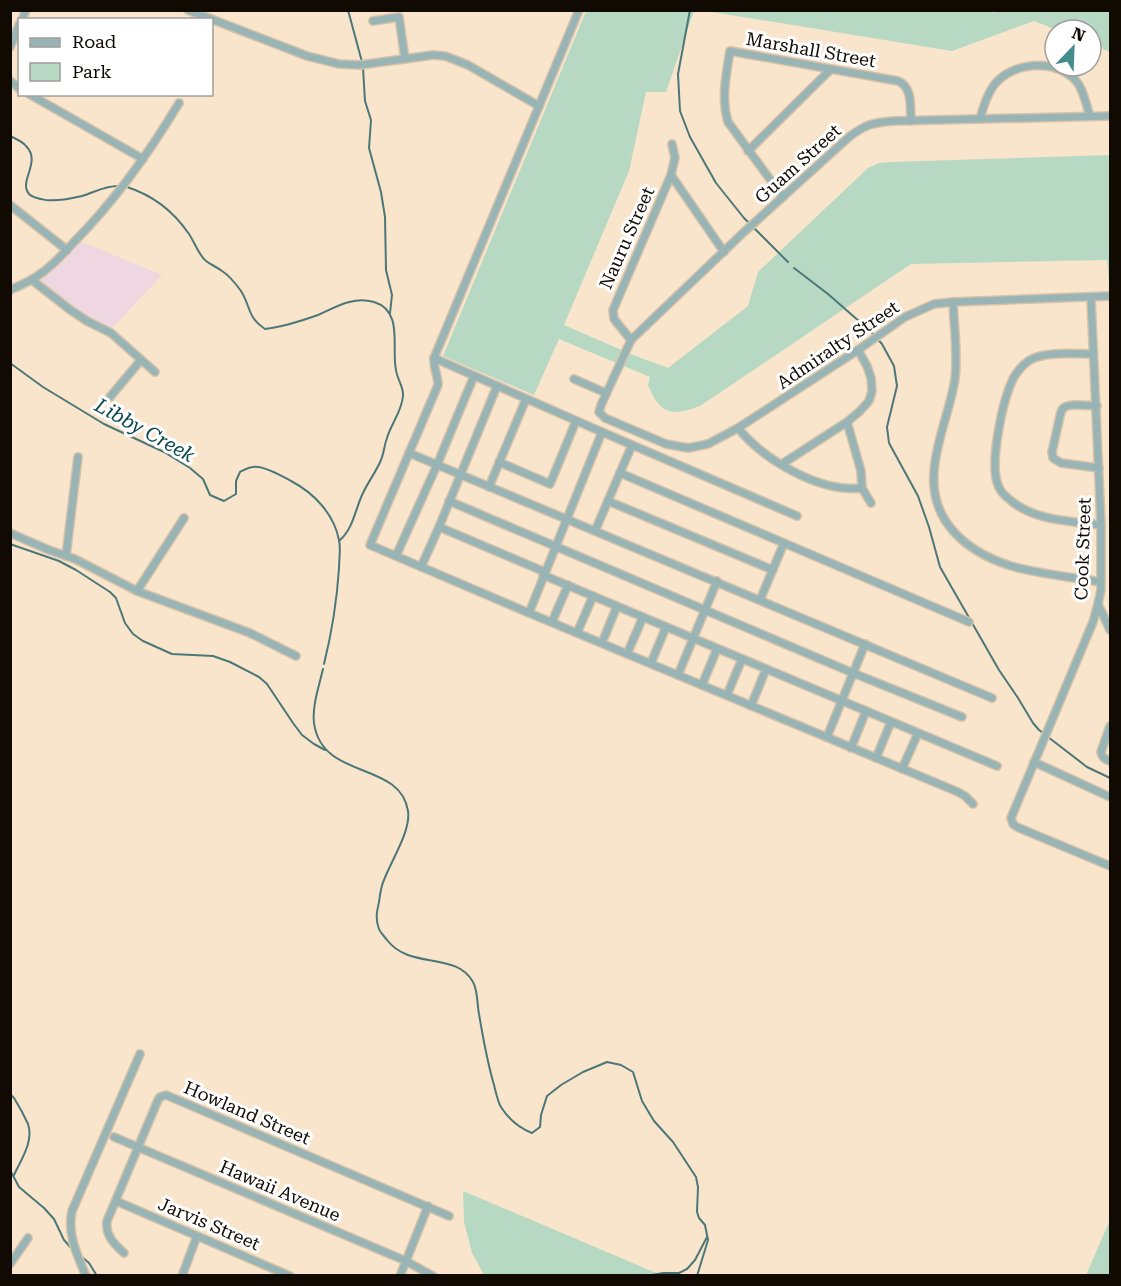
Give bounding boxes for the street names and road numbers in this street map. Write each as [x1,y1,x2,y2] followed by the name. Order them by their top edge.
[745,28,878,71] street label: Marshall Street
[750,119,845,208] street label: Guam Street
[595,183,659,292] street label: Nauru Street
[773,296,903,393] street label: Admiralty Street
[1070,497,1095,601] street label: Cook Street
[181,1076,314,1149] street label: Howland Street
[217,1156,344,1225] street label: Hawaii Avenue
[155,1193,263,1254] street label: Jarvis Street

